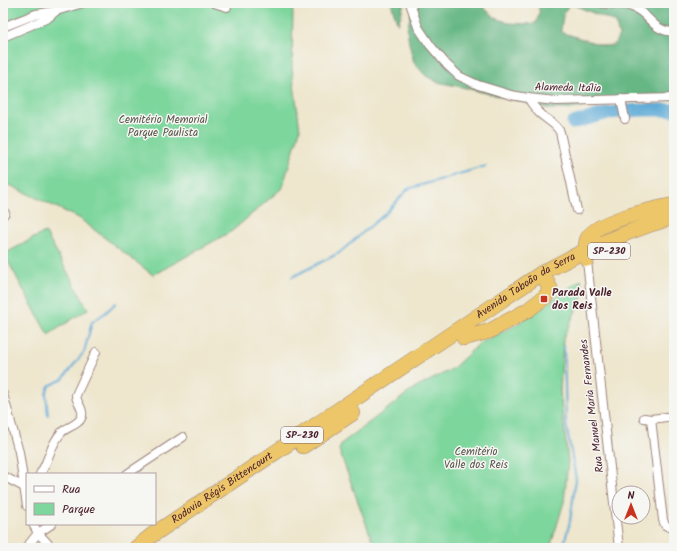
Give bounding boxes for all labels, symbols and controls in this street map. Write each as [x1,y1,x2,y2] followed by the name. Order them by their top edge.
[535,78,601,98] street label: Alameda Itália
[118,111,208,142] park label: Cemitério Memorial Parque Paulista
[588,243,630,259] road number: SP-230
[472,248,579,324] street label: Avenida Taboão da Serra
[552,284,612,315] place label: Parada Valle dos Reis
[539,294,549,304] marker: Parada Valle dos Reis
[575,338,609,474] street label: Rua Manuel Maria Fernandes
[281,427,323,443] road number: SP-230
[444,443,508,474] park label: Cemitério Valle dos Reis
[168,447,277,529] street label: Rodovia Régis Bittencourt
[26,473,156,525] legend
[62,480,81,499] text: Rua
[611,485,651,525] north arrow
[628,487,635,505] text: N
[62,500,96,519] text: Parque

